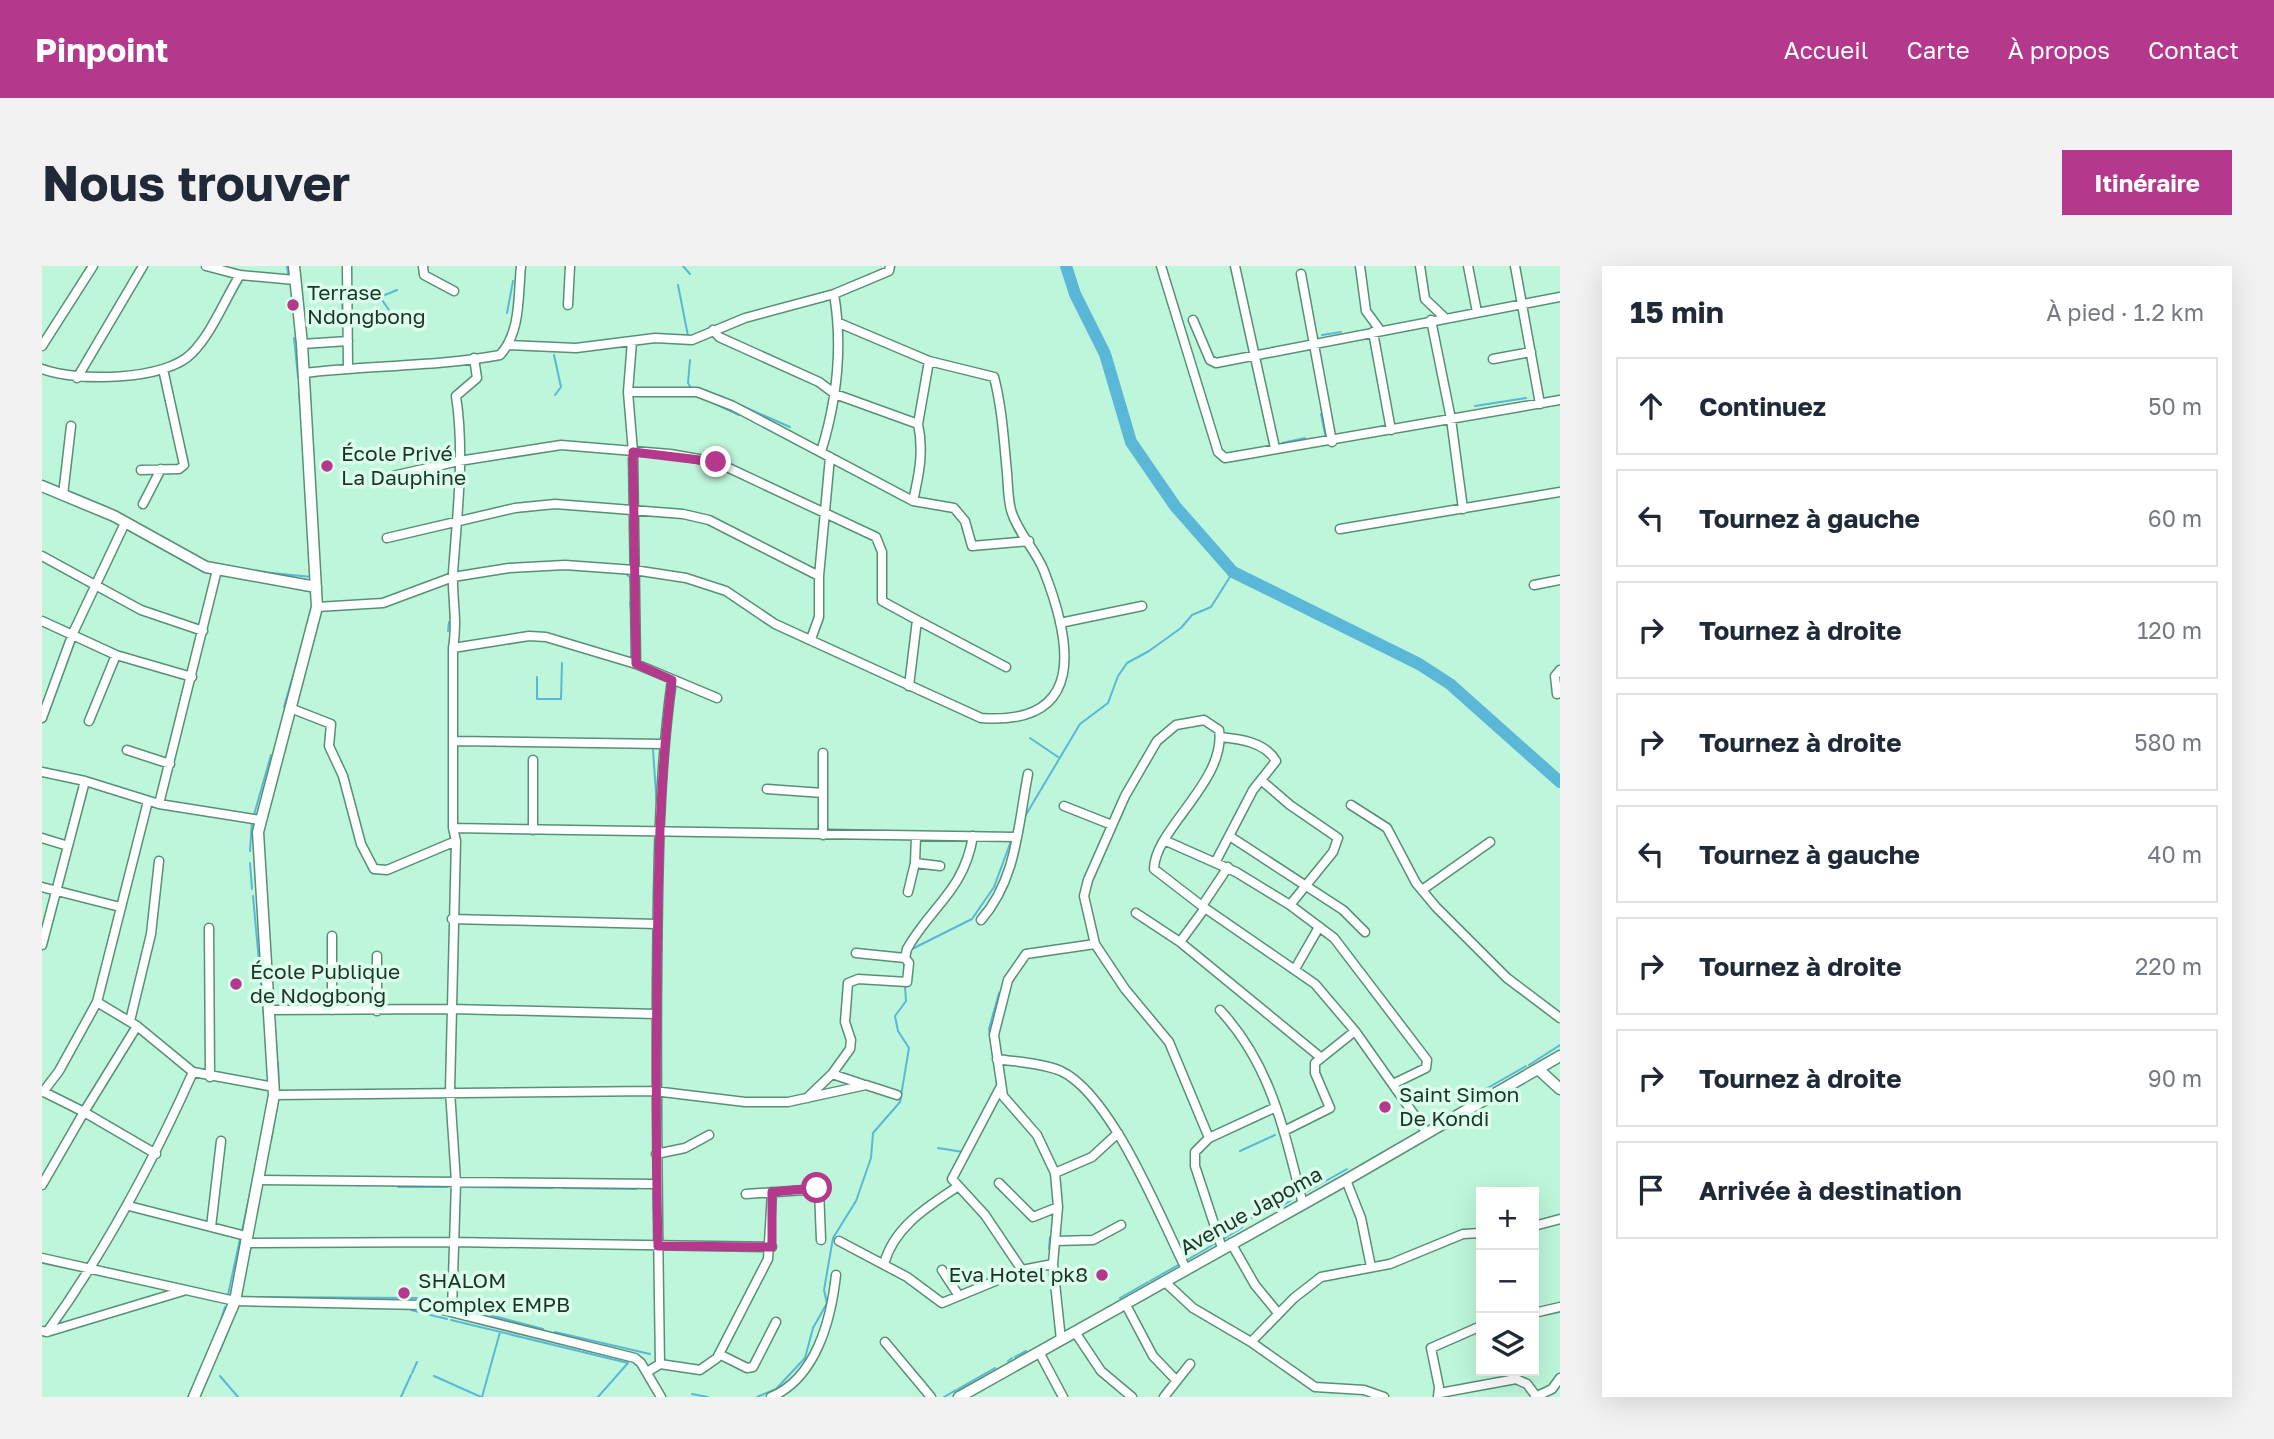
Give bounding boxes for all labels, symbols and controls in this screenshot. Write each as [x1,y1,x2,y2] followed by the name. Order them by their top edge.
[35,30,168,69] text: Pinpoint
[1784,35,1868,64] text: Accueil
[1906,35,1970,64] text: Carte
[2008,35,2110,64] text: À propos
[2148,35,2239,64] text: Contact
[2062,150,2232,215] button: Itinéraire
[42,153,350,212] text: Nous trouver
[307,279,426,329] place label: Terrase Ndongbong
[1630,294,1724,330] text: 15 min
[285,297,301,313] marker: Terrase Ndongbong
[2046,298,2204,326] text: À pied · 1.2 km
[1632,387,1670,425] icon: ahead
[1699,391,1826,422] text: Continuez
[2148,392,2202,420] text: 50 m
[341,440,466,490] place label: École Privé La Dauphine
[700,446,731,477] route end
[319,458,335,474] marker: École Privé La Dauphine
[1632,499,1670,537] icon: left
[1699,503,1920,534] text: Tournez à gauche
[2148,504,2202,532] text: 60 m
[1632,611,1670,649] icon: right
[1699,615,1902,646] text: Tournez à droite
[2137,616,2202,644] text: 120 m
[1632,723,1670,761] icon: right
[1699,727,1902,758] text: Tournez à droite
[2134,728,2202,756] text: 580 m
[1632,835,1670,873] icon: left
[1699,839,1920,870] text: Tournez à gauche
[2148,840,2202,868] text: 40 m
[1632,947,1670,985] icon: right
[1699,951,1902,982] text: Tournez à droite
[2135,952,2202,980] text: 220 m
[250,958,400,1008] place label: École Publique de Ndogbong
[228,976,244,992] marker: École Publique de Ndogbong
[1632,1059,1670,1097] icon: right
[1699,1063,1902,1094] text: Tournez à droite
[2148,1064,2202,1092] text: 90 m
[1399,1081,1519,1131] place label: Saint Simon De Kondi
[1377,1099,1393,1115] marker: Saint Simon De Kondi
[1175,1160,1326,1260] street label: Avenue Japoma
[1632,1171,1670,1209] icon: arrive
[801,1172,832,1203] route start
[1699,1175,1962,1206] text: Arrivée à destination
[1476,1187,1539,1376] map controls
[1476,1187,1539,1250] button: +
[1476,1250,1539,1313] button: −
[948,1261,1088,1287] place label: Eva Hotel pk8
[418,1267,570,1317] place label: SHALOM Complex EMPB
[1094,1267,1110,1283] marker: Eva Hotel pk8
[396,1285,412,1301] marker: SHALOM Complex EMPB
[1476,1313,1539,1376] button: layers

